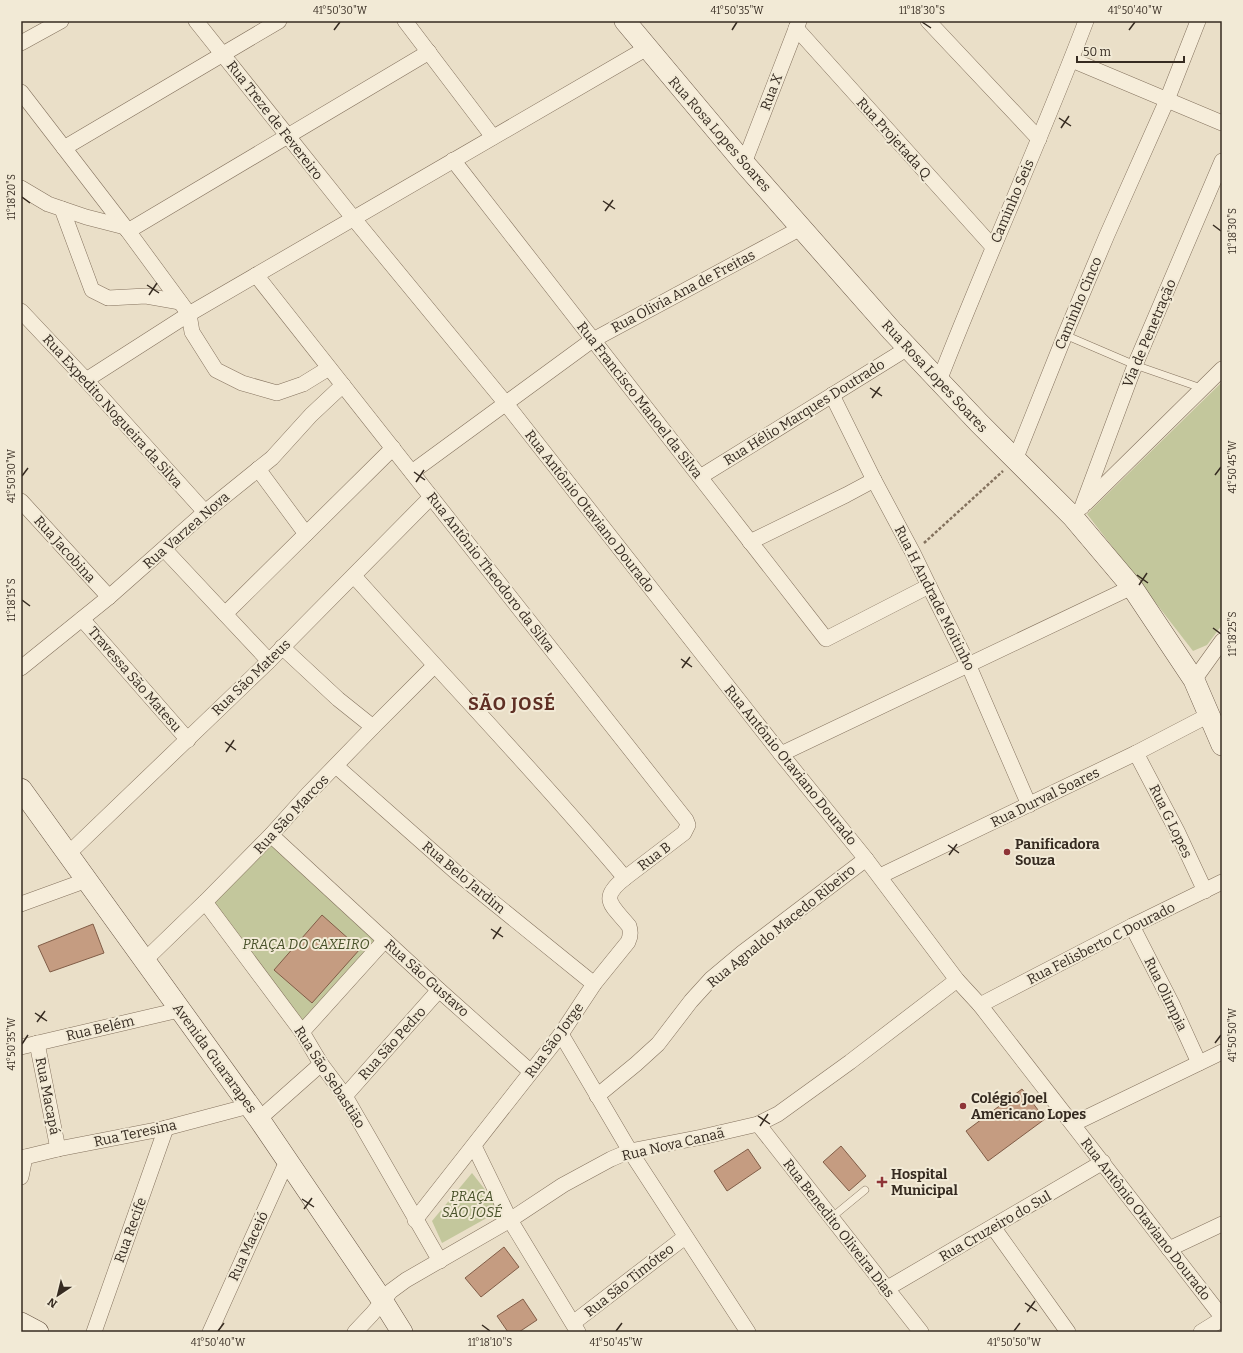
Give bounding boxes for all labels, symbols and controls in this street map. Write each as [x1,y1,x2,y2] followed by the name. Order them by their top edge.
[313,5,368,17] text: 41°50'30"W
[710,5,764,17] text: 41°50'35"W
[899,5,945,17] text: 11°18'30"S
[1108,5,1163,17] text: 41°50'40"W
[1077,38,1184,64] scale bar
[1083,45,1112,59] text: 50 m
[223,57,326,183] street label: Rua Treze de Fevereiro
[757,71,786,113] street label: Rua X
[665,73,774,196] street label: Rua Rosa Lopes Soares
[853,94,935,183] street label: Rua Projetada Q
[987,157,1038,246] street label: Caminho Seis
[6,174,18,220] text: 11°18'20"S
[1227,208,1239,254] text: 11°18'30"S
[608,246,758,337] street label: Rua Olivia Ana de Freitas
[1051,254,1106,352] street label: Caminho Cinco
[1119,277,1180,390] street label: Via de Penetração
[878,317,991,436] street label: Rua Rosa Lopes Soares
[573,319,706,482] street label: Rua Francisco Manoel da Silva
[39,331,186,492] street label: Rua Expedito Nogueira da Silva
[720,356,888,469] street label: Rua Hélio Marques Doutrado
[521,427,658,596] street label: Rua Antônio Otaviano Dourado
[1227,440,1239,494] text: 41°50'45"W
[6,448,18,503] text: 41°50'30"W
[140,488,233,572] street label: Rua Varzea Nova
[423,489,559,656] street label: Rua Antônio Theodoro da Silva
[30,512,99,586] street label: Rua Jacobina
[891,523,979,674] street label: Rua H Andrade Moitinho
[6,578,18,622] text: 11°18'15"S
[1227,612,1239,656] text: 11°18'25"S
[84,623,185,736] street label: Travessa São Matesu
[209,636,294,719] street label: Rua São Mateus
[721,682,860,849] street label: Rua Antônio Otaviano Dourado
[468,692,556,715] district label: SÃO JOSÉ
[988,764,1102,831] street label: Rua Durval Soares
[250,771,332,857] street label: Rua São Marcos
[1145,782,1196,861] street label: Rua G Lopes
[1015,836,1100,869] place label: Panificadora Souza
[419,838,509,917] street label: Rua Belo Jardim
[634,838,674,874] street label: Rua B
[1002,847,1012,857] marker: Panificadora Souza
[704,861,859,991] street label: Rua Agnaldo Macedo Ribeiro
[1024,899,1178,988] street label: Rua Felisberto C Dourado
[242,936,370,953] park label: PRAÇA DO CAXEIRO
[381,936,472,1021] street label: Rua São Gustavo
[1140,955,1191,1034] street label: Rua Olimpia
[169,1000,260,1117] street label: Avenida Guararapes
[522,1000,587,1081] street label: Rua São Jorge
[355,1003,430,1083] street label: Rua São Pedro
[1227,1007,1239,1062] text: 41°50'50"W
[64,1012,137,1045] street label: Rua Belém
[6,1017,18,1071] text: 41°50'35"W
[290,1023,369,1131] street label: Rua São Sebastião
[32,1056,63,1137] street label: Rua Macapá
[971,1090,1086,1123] place label: Colégio Joel Americano Lopes
[958,1101,968,1111] marker: Colégio Joel Americano Lopes
[92,1116,178,1151] street label: Rua Teresina
[620,1124,726,1165] street label: Rua Nova Canaã
[1077,1135,1214,1304] street label: Rua Antônio Otaviano Dourado
[779,1156,898,1301] street label: Rua Benedito Oliveira Dias
[891,1166,958,1199] place label: Hospital Municipal
[876,1176,888,1188] marker: Hospital Municipal
[936,1187,1054,1265] street label: Rua Cruzeiro do Sul
[442,1188,503,1221] park label: PRAÇA SÃO JOSÉ
[111,1195,150,1265] street label: Rua Recife
[225,1209,272,1284] street label: Rua Maceió
[581,1240,677,1321] street label: Rua São Timóteo
[38,1275,78,1315] north arrow
[45,1295,60,1311] text: N
[191,1337,246,1349] text: 41°50'40"W
[468,1337,512,1349] text: 11°18'10"S
[589,1337,643,1349] text: 41°50'45"W
[987,1337,1042,1349] text: 41°50'50"W

